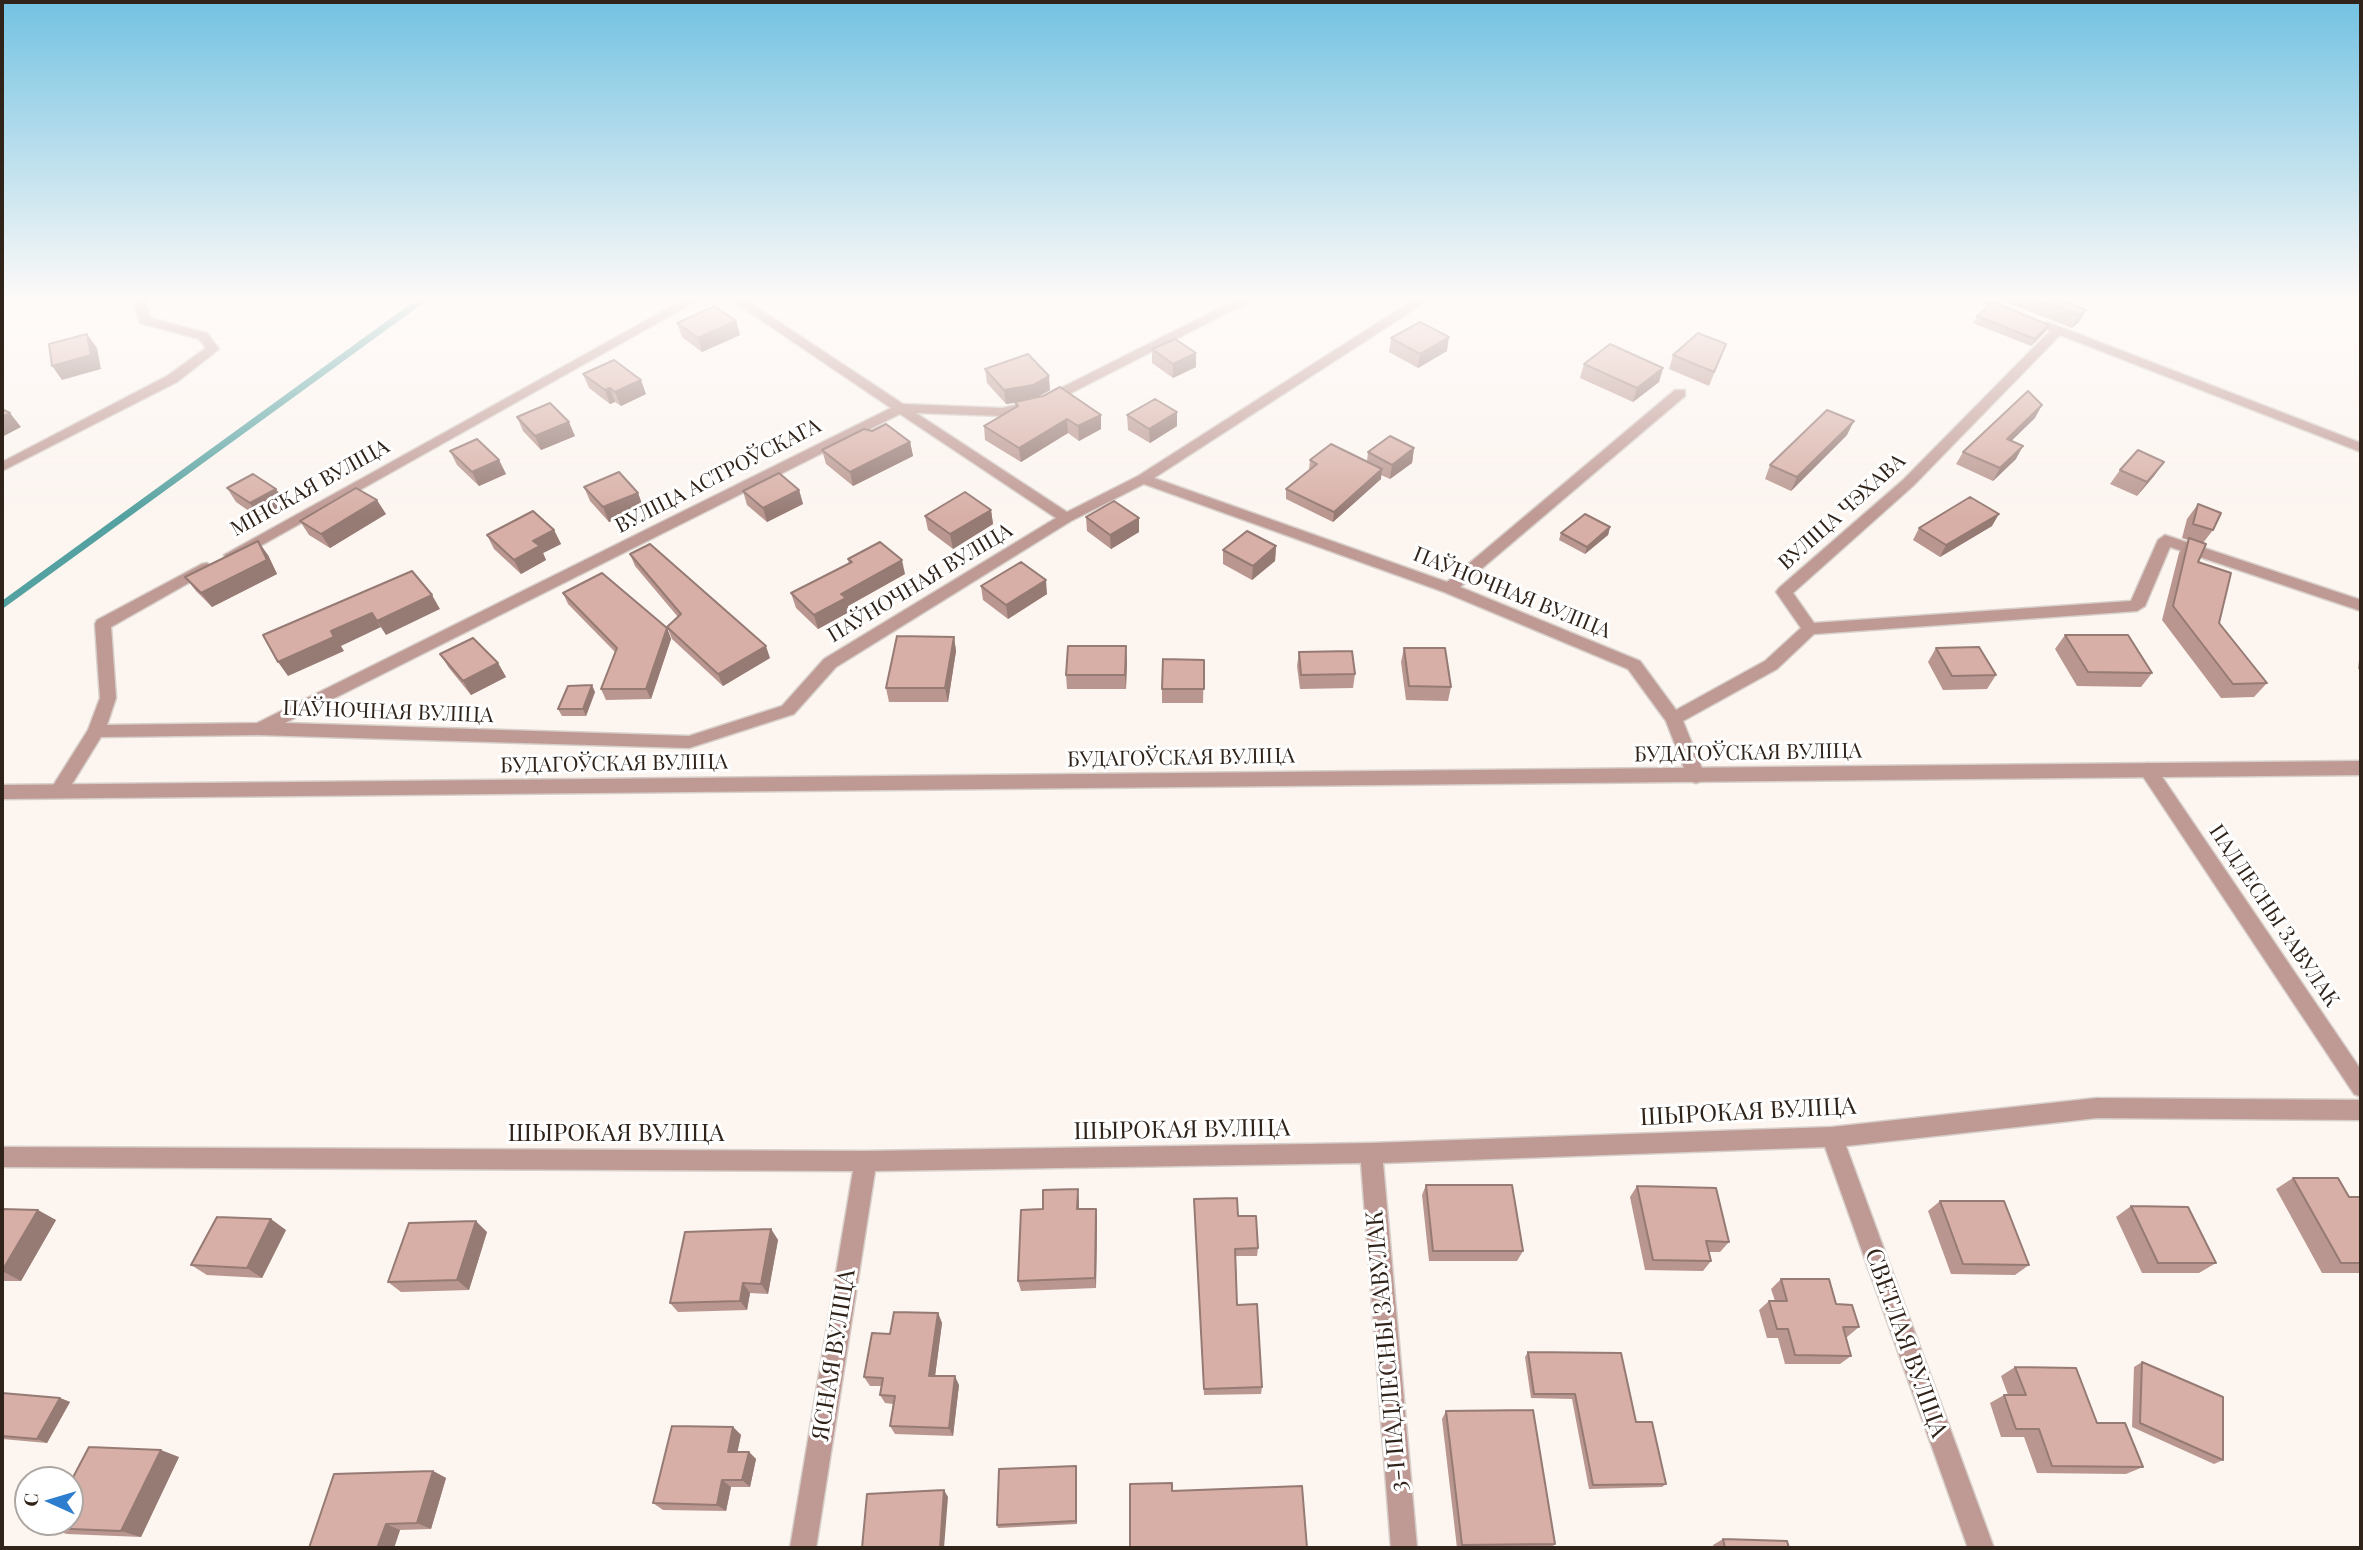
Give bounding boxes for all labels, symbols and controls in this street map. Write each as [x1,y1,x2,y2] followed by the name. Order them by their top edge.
[611,413,825,539] street label: ВУЛІЦА АСТРОЎСКАГА
[226,434,394,542] street label: МІНСКАЯ ВУЛІЦА
[1773,448,1911,576] street label: ВУЛІЦА ЧЭХАВА
[823,518,1017,648] street label: ПАЎНОЧНАЯ ВУЛІЦА
[1410,542,1614,644] street label: ПАЎНОЧНАЯ ВУЛІЦА
[282,696,494,728] street label: ПАЎНОЧНАЯ ВУЛІЦА
[1634,738,1862,768] street label: БУДАГОЎСКАЯ ВУЛІЦА
[1067,743,1295,773] street label: БУДАГОЎСКАЯ ВУЛІЦА
[500,749,728,779] street label: БУДАГОЎСКАЯ ВУЛІЦА
[2203,820,2345,1012] street label: ПАДЛЕСНЫ ЗАВУЛАК
[1639,1092,1857,1132] street label: ШЫРОКАЯ ВУЛІЦА
[1073,1114,1291,1146] street label: ШЫРОКАЯ ВУЛІЦА
[508,1120,724,1148] street label: ШЫРОКАЯ ВУЛІЦА
[1360,1209,1414,1493] street label: 3-І ПАДЛЕСНЫ ЗАВУЛАК
[1858,1244,1954,1442] street label: СВЕТЛАЯ ВУЛІЦА
[806,1267,862,1443] street label: ЯСНАЯ ВУЛІЦА
[14,1466,84,1536] north arrow
[17,1492,43,1507] text: С

